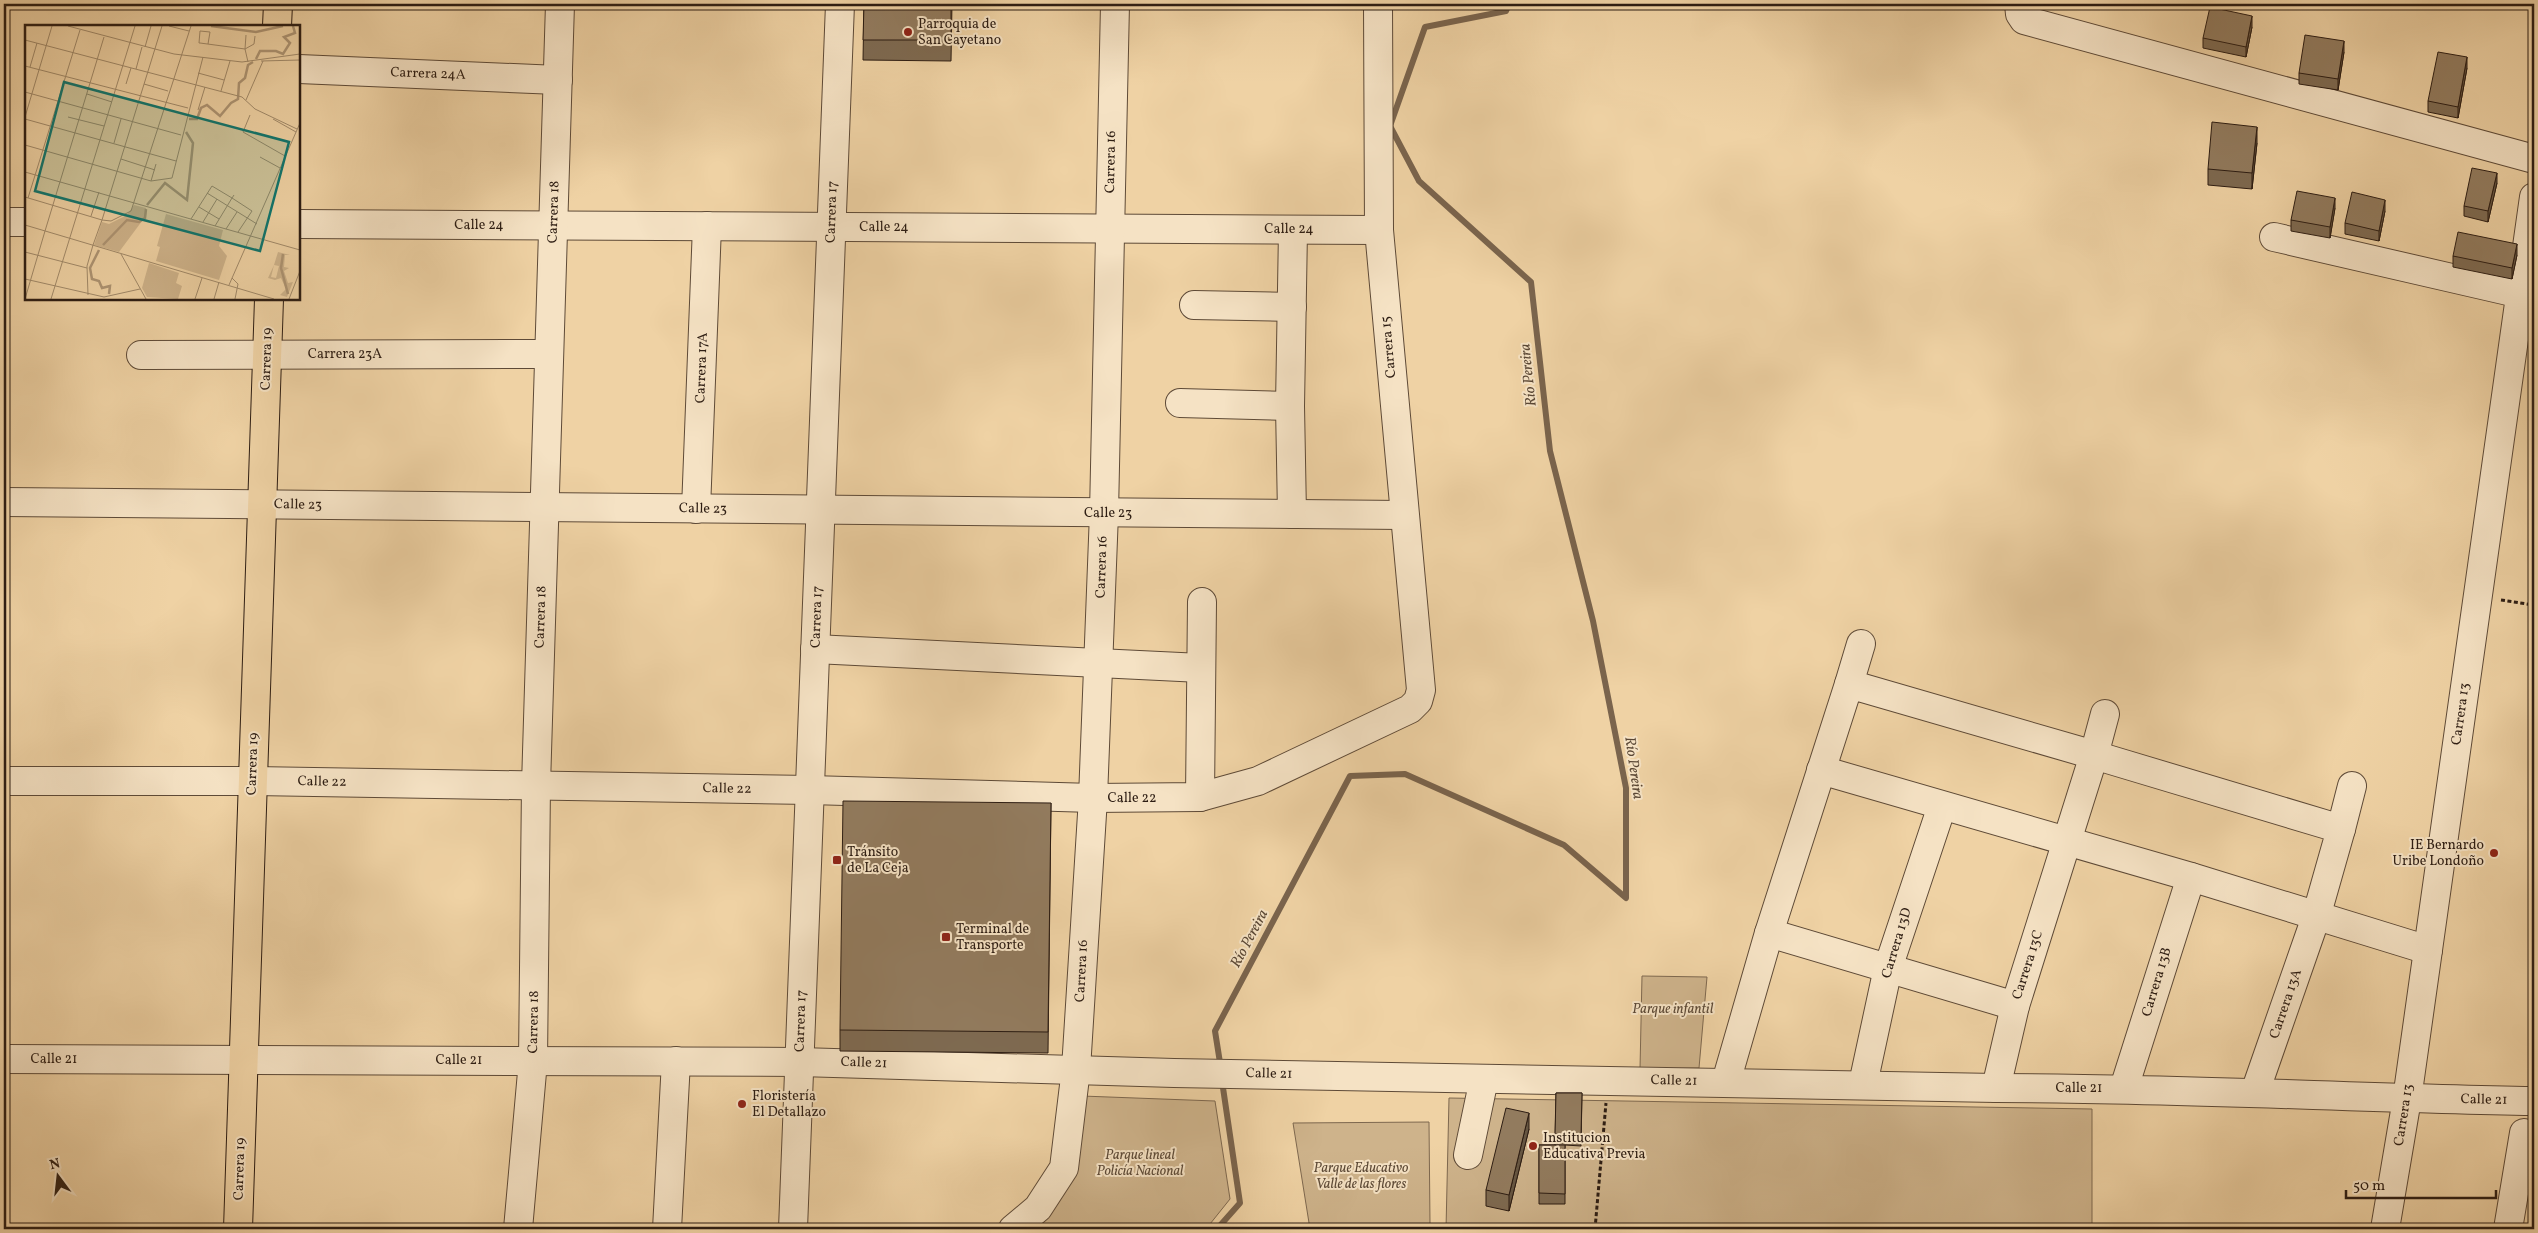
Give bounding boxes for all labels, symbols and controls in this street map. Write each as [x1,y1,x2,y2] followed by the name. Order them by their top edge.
[918,15,1001,50] place label: Parroquia de San Cayetano
[25,25,300,300] inset map
[902,26,914,38] marker: Parroquia de San Cayetano
[390,63,466,85] street label: Carrera 24A
[1101,131,1121,193] street label: Carrera 16
[543,180,565,244] street label: Carrera 18
[821,180,843,243] street label: Carrera 17
[454,216,504,235] street label: Calle 24
[859,218,909,237] street label: Calle 24
[1264,220,1314,239] street label: Calle 24
[1377,315,1401,379] street label: Carrera 15
[256,327,278,391] street label: Carrera 19
[691,332,713,404] street label: Carrera 17A
[1515,342,1543,408] water label: Río Pereira
[308,345,382,364] street label: Carrera 23A
[274,495,322,515] street label: Calle 23
[679,499,727,519] street label: Calle 23
[1084,504,1132,523] street label: Calle 23
[1091,535,1113,599] street label: Carrera 16
[530,585,552,649] street label: Carrera 18
[806,585,828,648] street label: Carrera 17
[2447,682,2475,746] street label: Carrera 13
[242,732,264,796] street label: Carrera 19
[1618,735,1648,801] water label: Río Pereira
[297,772,347,792] street label: Calle 22
[702,779,752,799] street label: Calle 22
[1108,789,1156,808] street label: Calle 22
[2393,836,2484,871] place label: IE Bernardo Uribe Londoño
[847,843,909,878] place label: Tránsito de La Ceja
[2488,847,2500,859] marker: IE Bernardo Uribe Londoño
[831,854,843,866] marker: Tránsito de La Ceja
[1877,905,1917,981] street label: Carrera 13D
[1226,906,1274,972] water label: Río Pereira
[956,920,1030,955] place label: Terminal de Transporte
[2008,928,2048,1002] street label: Carrera 13C
[940,931,952,943] marker: Terminal de Transporte
[1071,939,1093,1003] street label: Carrera 16
[2137,945,2177,1019] street label: Carrera 13B
[2265,966,2307,1041] street label: Carrera 13A
[790,989,812,1052] street label: Carrera 17
[524,991,544,1053] street label: Carrera 18
[1632,1000,1714,1019] park label: Parque infantil
[31,1050,77,1069] street label: Calle 21
[436,1051,482,1070] street label: Calle 21
[840,1053,888,1073] street label: Calle 21
[1245,1064,1293,1084] street label: Calle 21
[1650,1071,1698,1091] street label: Calle 21
[2056,1079,2102,1098] street label: Calle 21
[2390,1083,2418,1147] street label: Carrera 13
[752,1087,826,1122] place label: Floristería El Detallazo
[2460,1090,2508,1110] street label: Calle 21
[736,1098,748,1110] marker: Floristería El Detallazo
[1543,1129,1646,1164] place label: Institucion Educativa Previa
[229,1137,251,1201] street label: Carrera 19
[1527,1140,1539,1152] marker: Institucion Educativa Previa
[1096,1146,1184,1181] park label: Parque lineal Policía Nacional
[32,1150,82,1200] north arrow
[48,1154,62,1175] text: N
[1314,1159,1409,1194] park label: Parque Educativo Valle de las flores
[2346,1168,2496,1200] scale bar
[2353,1176,2385,1197] text: 50 m

